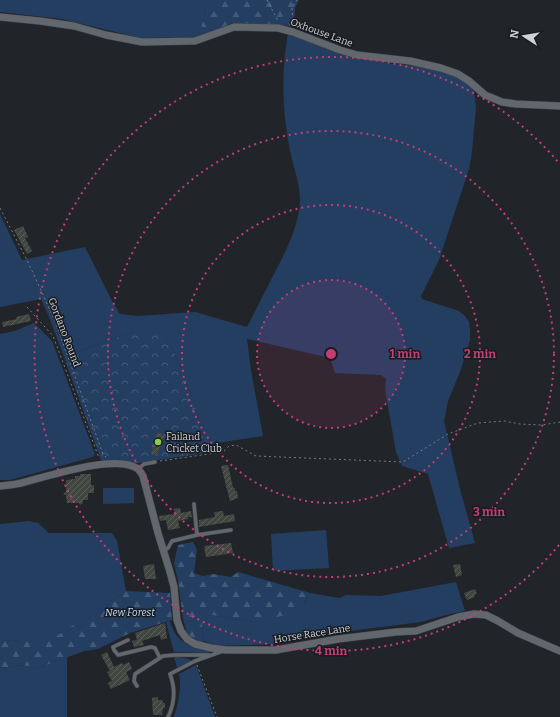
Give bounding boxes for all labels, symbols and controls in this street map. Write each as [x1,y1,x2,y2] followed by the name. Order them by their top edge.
[289,16,355,50] street label: Oxhouse Lane
[504,16,544,56] north arrow
[507,28,522,40] text: N
[45,296,83,369] street label: Gordano Round
[324,347,338,361] centre of rings
[390,347,420,361] text: 1 min
[464,347,496,361] text: 2 min
[166,431,222,455] place label: Failand Cricket Club
[153,437,163,447] marker: Failand Cricket Club
[473,505,505,519] text: 3 min
[105,607,155,619] park label: New Forest
[273,622,351,646] street label: Horse Race Lane
[315,644,347,658] text: 4 min

